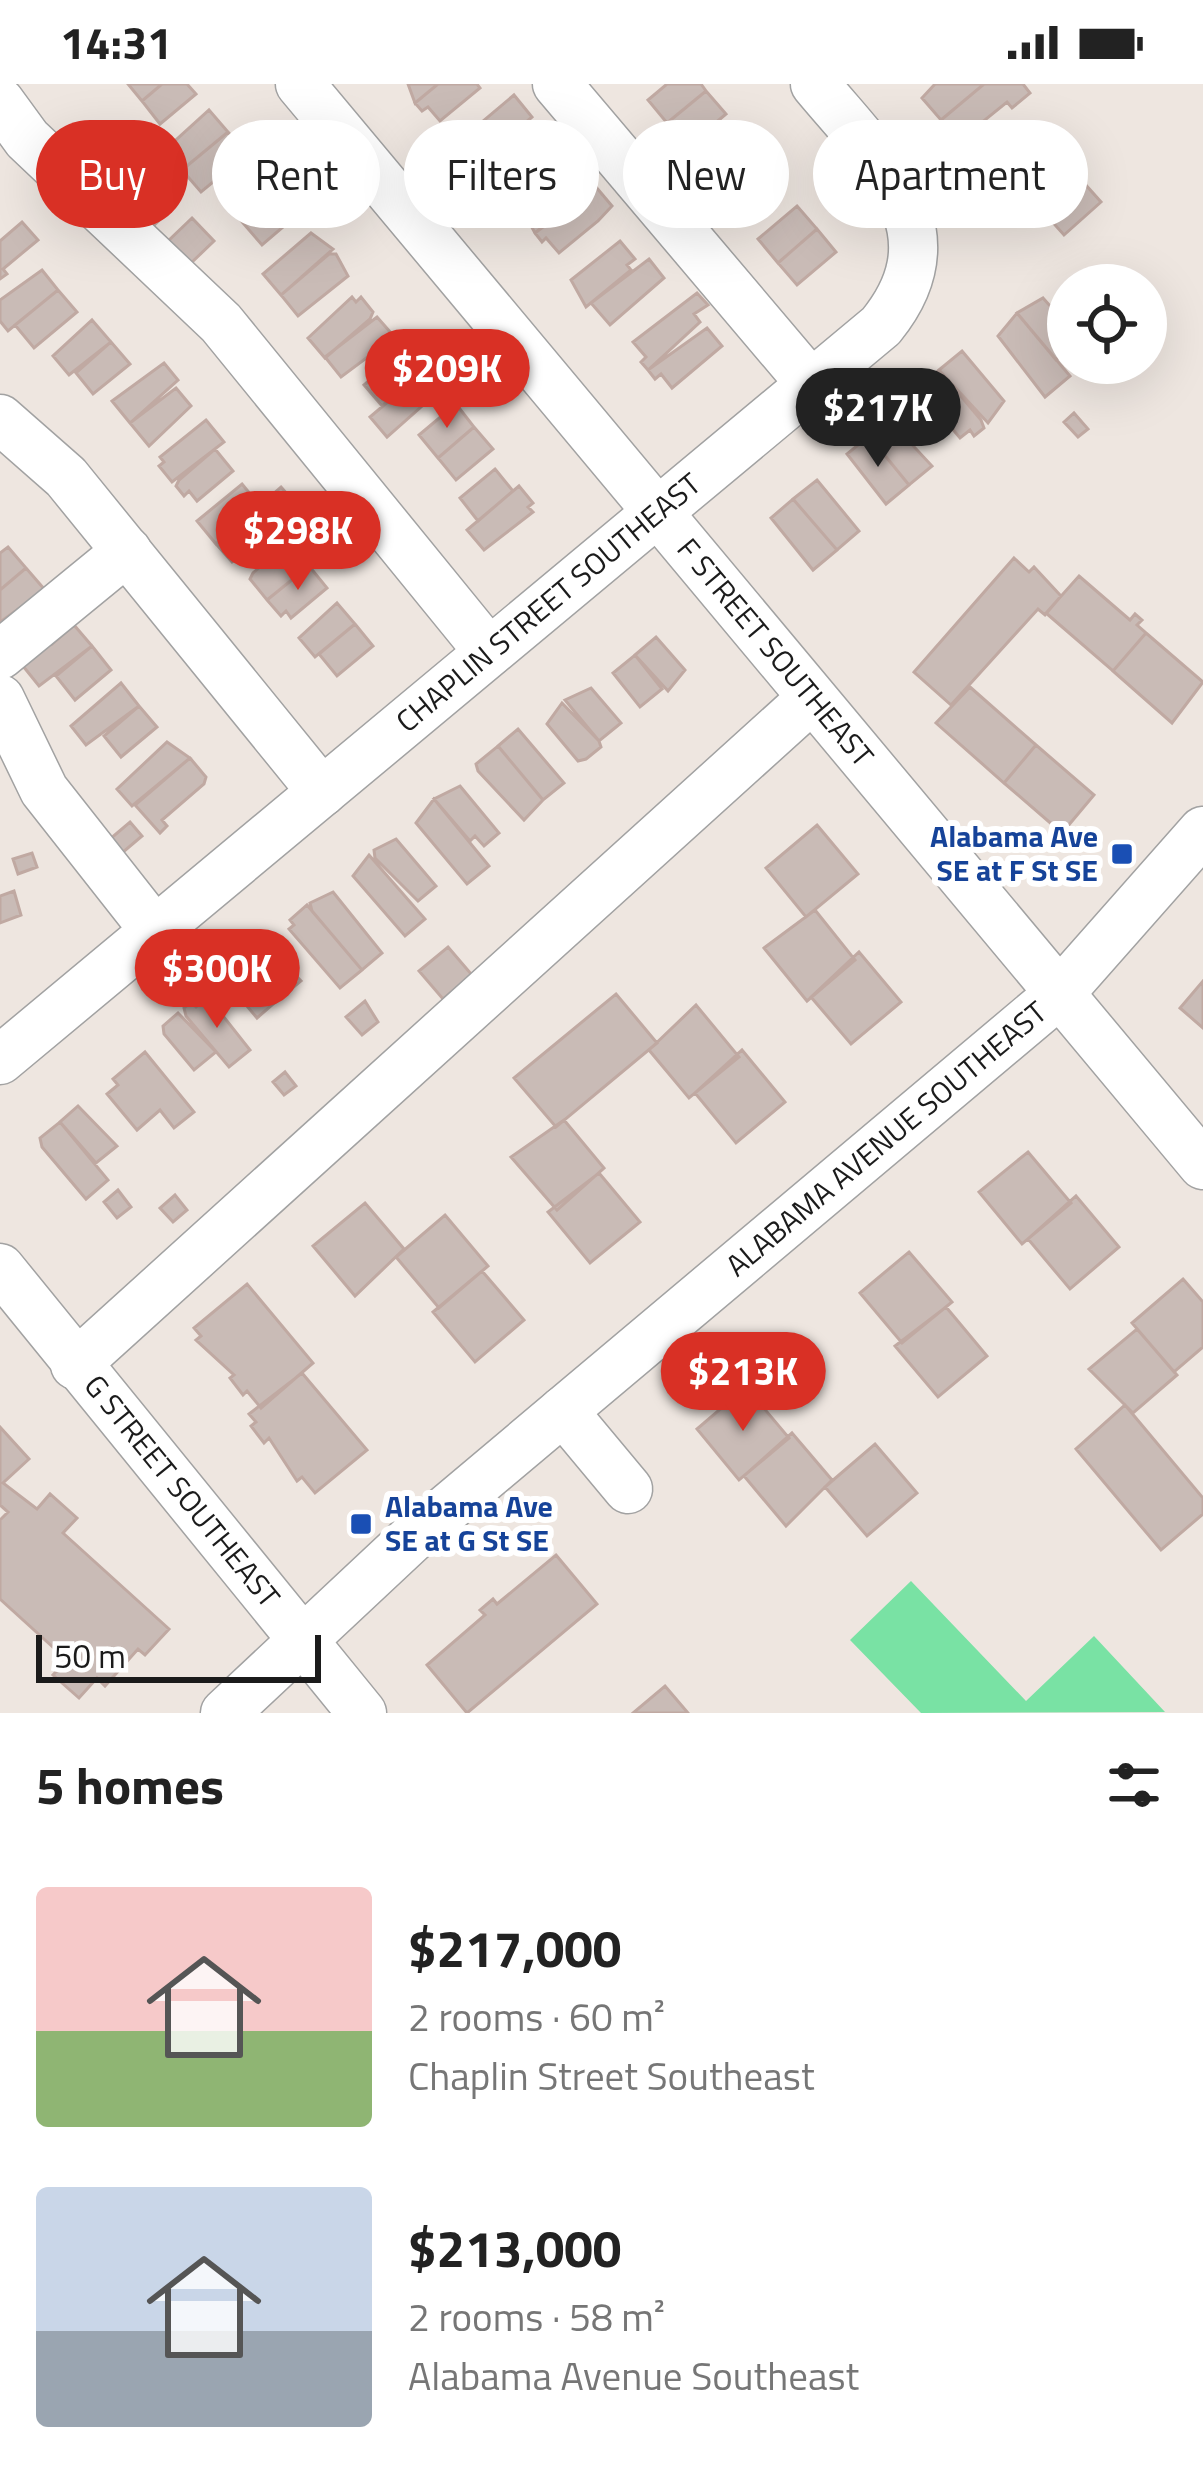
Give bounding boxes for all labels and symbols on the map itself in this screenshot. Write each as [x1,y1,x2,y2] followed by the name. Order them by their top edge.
[363,329,531,431] pin: $209K
[794,368,962,470] pin: $217K
[385,461,711,743] street label: CHAPLIN STREET SOUTHEAST
[214,491,382,593] pin: $298K
[666,527,885,777] street label: F STREET SOUTHEAST
[930,813,1098,893] place label: Alabama Ave SE at F St SE
[1109,841,1135,867] marker: Alabama Ave SE at F St SE
[133,929,301,1031] pin: $300K
[715,989,1057,1287] street label: ALABAMA AVENUE SOUTHEAST
[659,1332,827,1434] pin: $213K
[74,1364,292,1618] street label: G STREET SOUTHEAST
[385,1483,553,1563] place label: Alabama Ave SE at G St SE
[348,1511,374,1537] marker: Alabama Ave SE at G St SE
[36,1629,321,1682] scale bar

